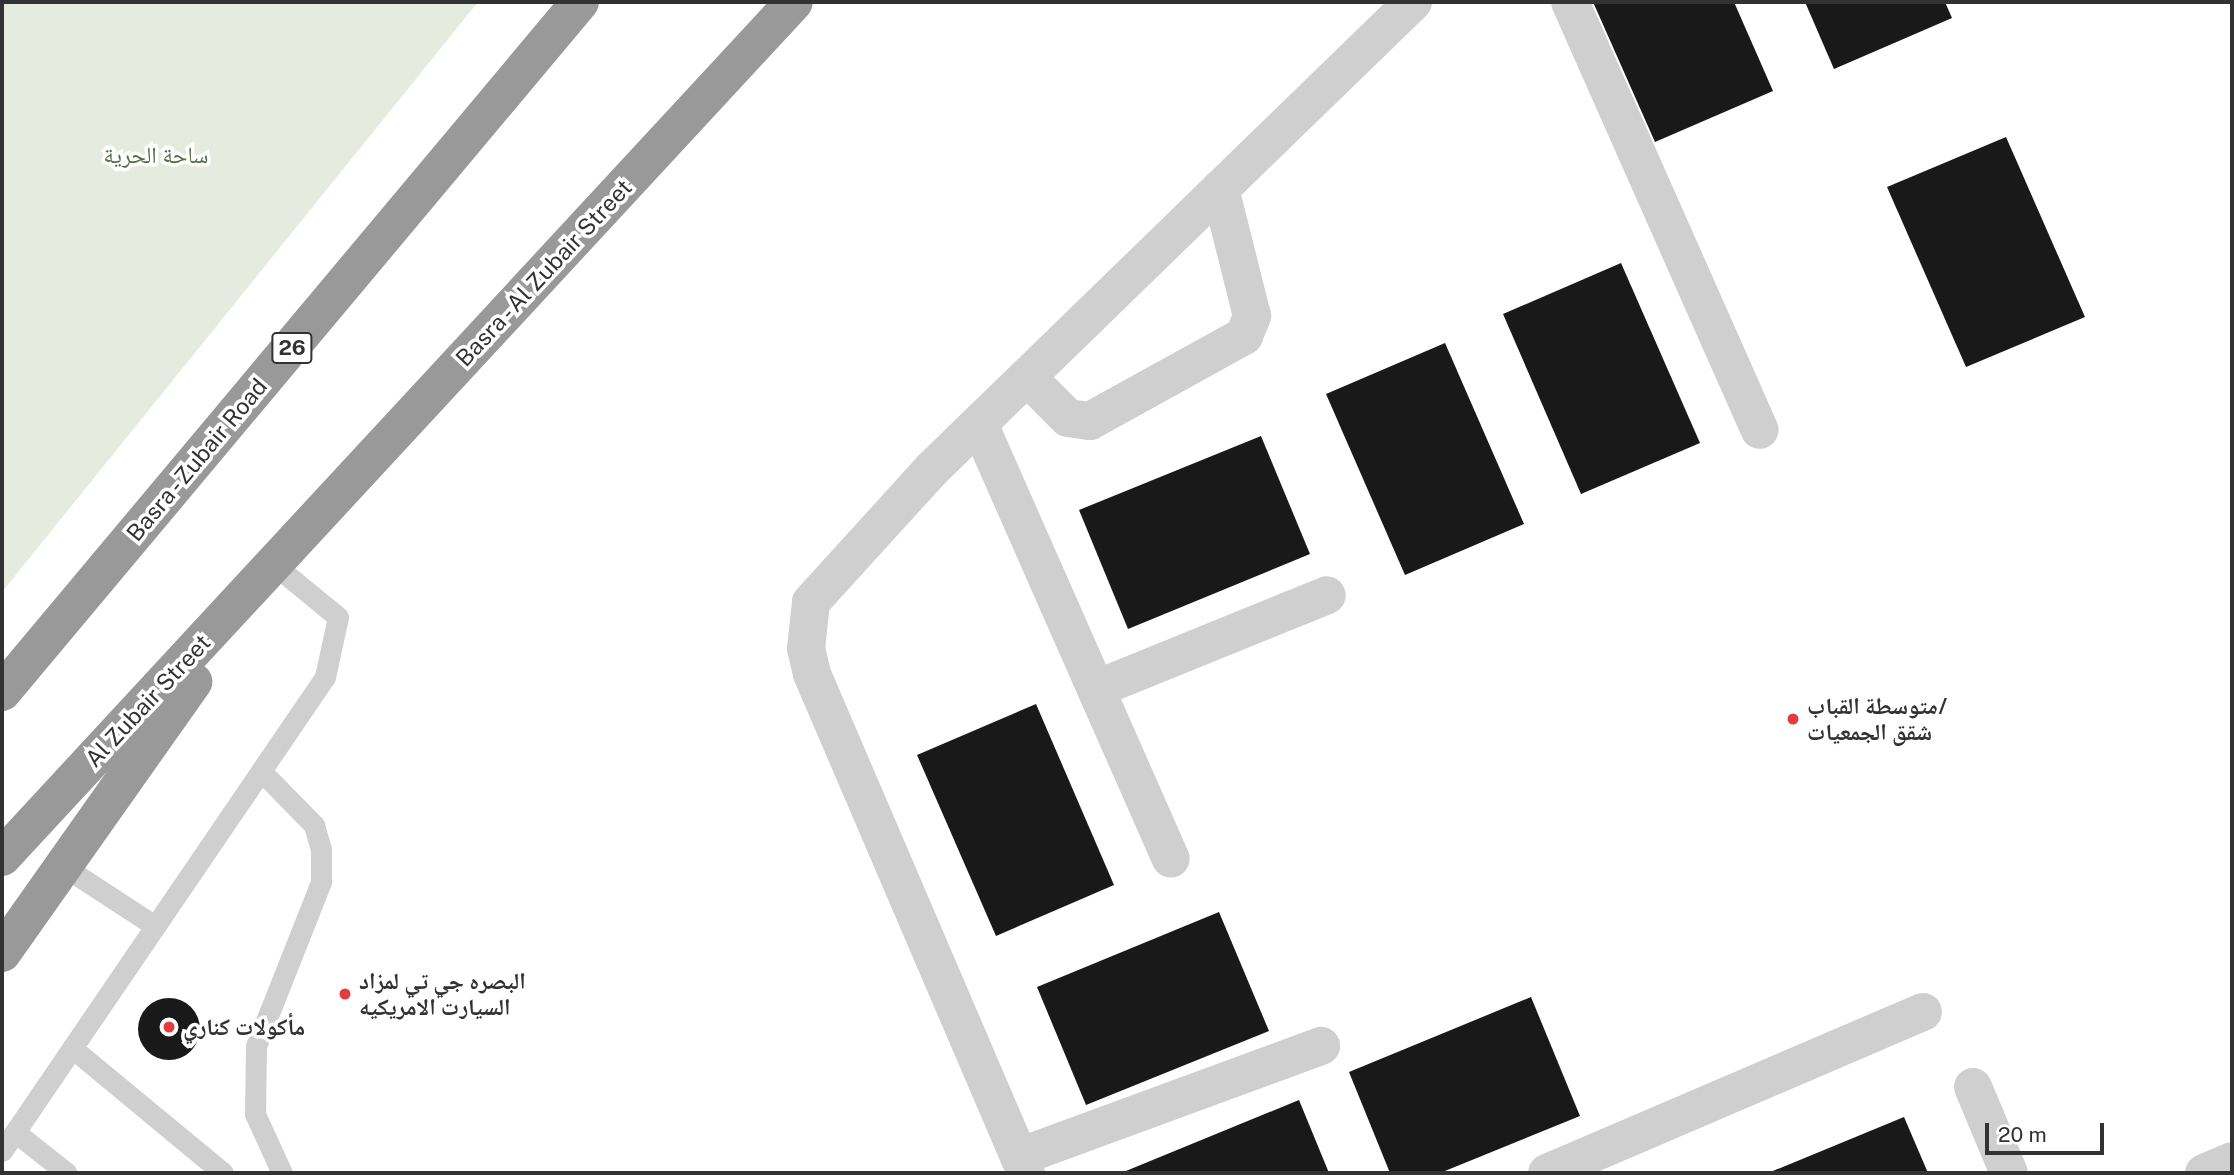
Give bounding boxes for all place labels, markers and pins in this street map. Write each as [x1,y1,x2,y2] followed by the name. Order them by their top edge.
[1807,692,1947,746] place label: متوسطة القباب/ شقق الجمعيات
[1785,711,1801,727] marker: متوسطة القباب/ شقق الجمعيات
[359,967,526,1021] place label: البصره جي تي لمزاد السيارت الامريكيه
[337,986,353,1002] marker: البصره جي تي لمزاد السيارت الامريكيه
[183,1013,305,1041] place label: مأكولات كناري
[161,1019,177,1035] marker: مأكولات كناري

